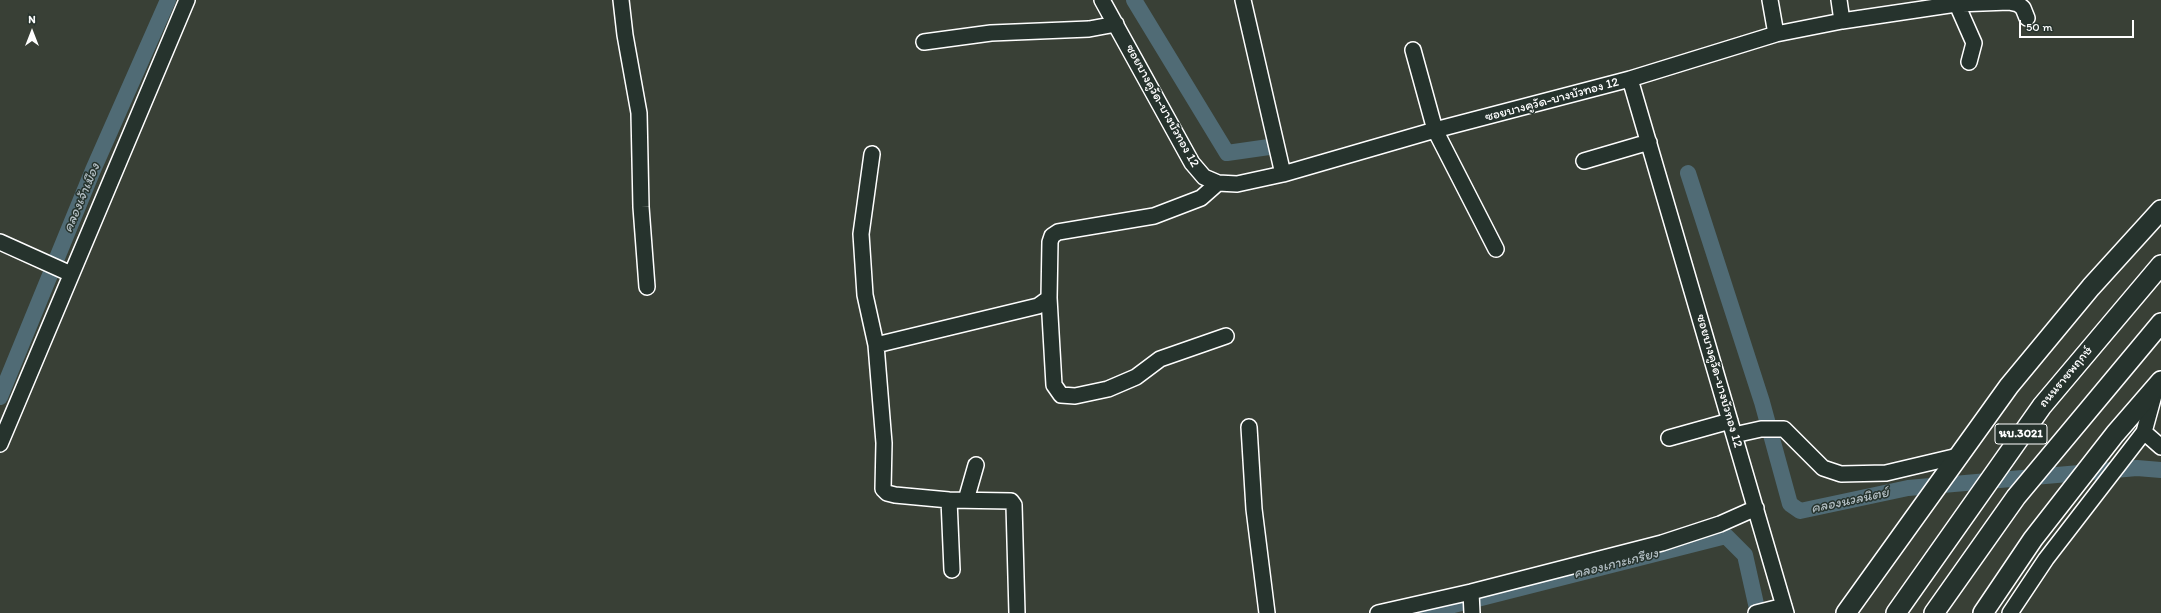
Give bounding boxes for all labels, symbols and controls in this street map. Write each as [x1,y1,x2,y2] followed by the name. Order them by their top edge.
[12,12,52,52] north arrow
[2021,12,2136,38] scale bar
[28,13,36,26] text: N
[2026,20,2052,34] text: 50 m
[1122,42,1202,170] street label: ซอยบางคูวัด-บางบัวทอง 12
[1483,75,1621,125] street label: ซอยบางคูวัด-บางบัวทอง 12
[60,161,104,235] water label: คลองเจ้าเมือง
[1692,313,1746,449] street label: ซอยบางคูวัด-บางบัวทอง 12
[2036,343,2096,411] street label: ถนนราชพฤกษ์
[1995,424,2047,444] road number: นบ.3021
[1810,485,1890,517] water label: คลองนวลนิตย์
[1572,545,1660,583] water label: คลองเกาะเกรียง

